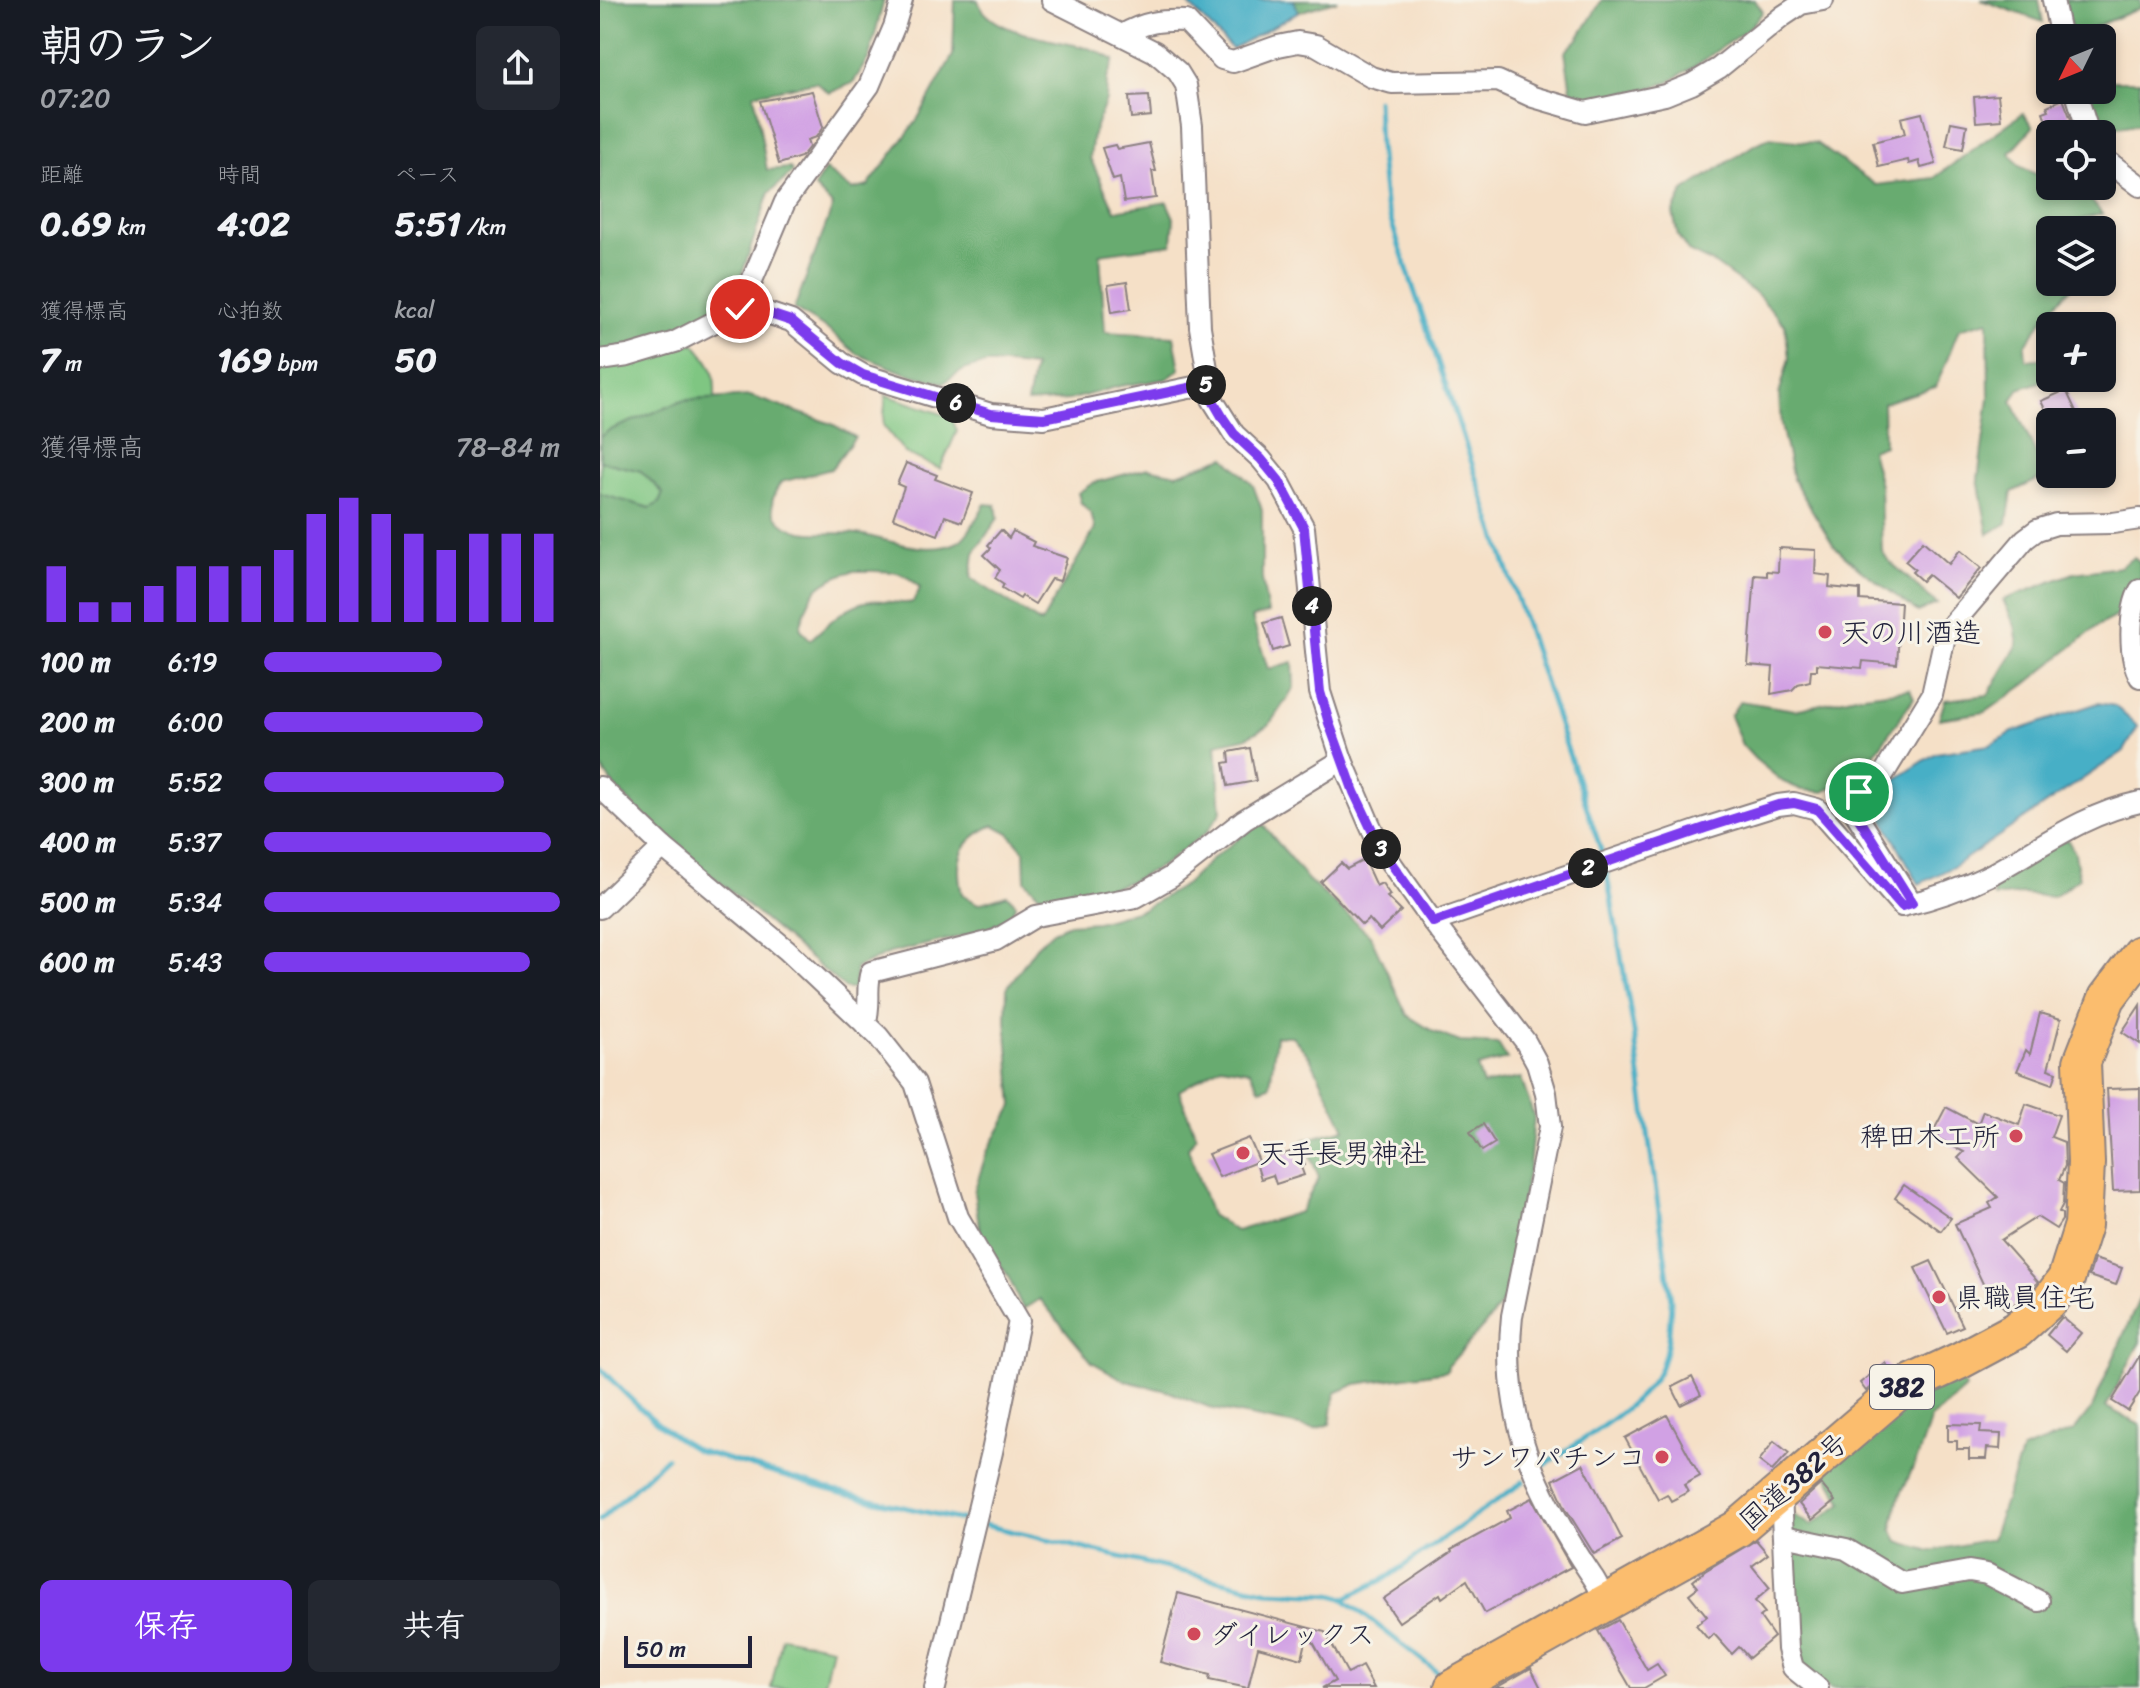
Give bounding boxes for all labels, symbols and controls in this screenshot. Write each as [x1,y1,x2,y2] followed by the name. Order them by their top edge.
[40,6,216,84] text: 朝のラン
[2036,24,2116,104] north arrow
[2036,24,2116,488] map controls
[476,26,560,110] button: share
[40,75,111,121] text: 07:20
[2036,120,2116,200] button: locate
[40,155,84,194] text: 距離
[217,155,261,194] text: 時間
[395,155,459,194] text: ペース
[40,194,112,254] text: 0.69
[217,194,290,254] text: 4:02
[395,194,461,254] text: 5:51
[112,208,146,247] text: km
[461,208,506,247] text: /km
[2036,216,2116,296] button: layers
[706,275,774,343] pin
[718,287,762,331] icon: check
[40,291,128,330] text: 獲得標高
[217,291,283,330] text: 心拍数
[395,291,435,330] text: kcal
[2036,312,2116,392] button: +
[40,330,59,390] text: 7
[217,330,272,390] text: 169
[395,330,437,390] text: 50
[59,344,82,383] text: m
[272,344,318,383] text: bpm
[1186,365,1226,405] pin: 5
[1199,365,1213,404] text: 5
[936,383,976,423] pin: 6
[950,383,962,422] text: 6
[2036,408,2116,488] button: −
[40,424,144,470] text: 獲得標高
[456,424,560,470] text: 78–84 m
[1292,586,1332,626] pin: 4
[1305,586,1319,625] text: 4
[1841,608,1981,657] place label: 天の川酒造
[1816,623,1834,641] marker: 天の川酒造
[40,639,111,685] text: 100 m
[168,639,218,685] text: 6:19
[40,699,115,745] text: 200 m
[168,699,223,745] text: 6:00
[1825,758,1893,826] pin
[40,759,114,805] text: 300 m
[168,759,223,805] text: 5:52
[1837,770,1881,814] icon: arrive
[40,819,116,865] text: 400 m
[168,819,221,865] text: 5:37
[1361,829,1401,869] pin: 3
[1375,829,1387,868] text: 3
[1568,848,1608,888] pin: 2
[1582,848,1594,887] text: 2
[40,879,115,925] text: 500 m
[168,879,222,925] text: 5:34
[40,939,114,985] text: 600 m
[168,939,222,985] text: 5:43
[1860,1112,2000,1161] place label: 稗田木工所
[2007,1127,2025,1145] marker: 稗田木工所
[1259,1129,1427,1178] place label: 天手長男神社
[1234,1144,1252,1162] marker: 天手長男神社
[1955,1273,2095,1322] place label: 県職員住宅
[1930,1288,1948,1306] marker: 県職員住宅
[1870,1365,1934,1409] road number: 382
[1727,1419,1859,1543] street label: 国道382号
[1450,1433,1646,1482] place label: サンワパチンコ
[1653,1448,1671,1466] marker: サンワパチンコ
[40,1580,292,1672] button: 保存
[308,1580,560,1672] button: 共有
[1210,1610,1375,1659] place label: ダイレックス
[1185,1625,1203,1643] marker: ダイレックス
[636,1630,686,1669] text: 50 m
[624,1632,752,1668] scale bar

